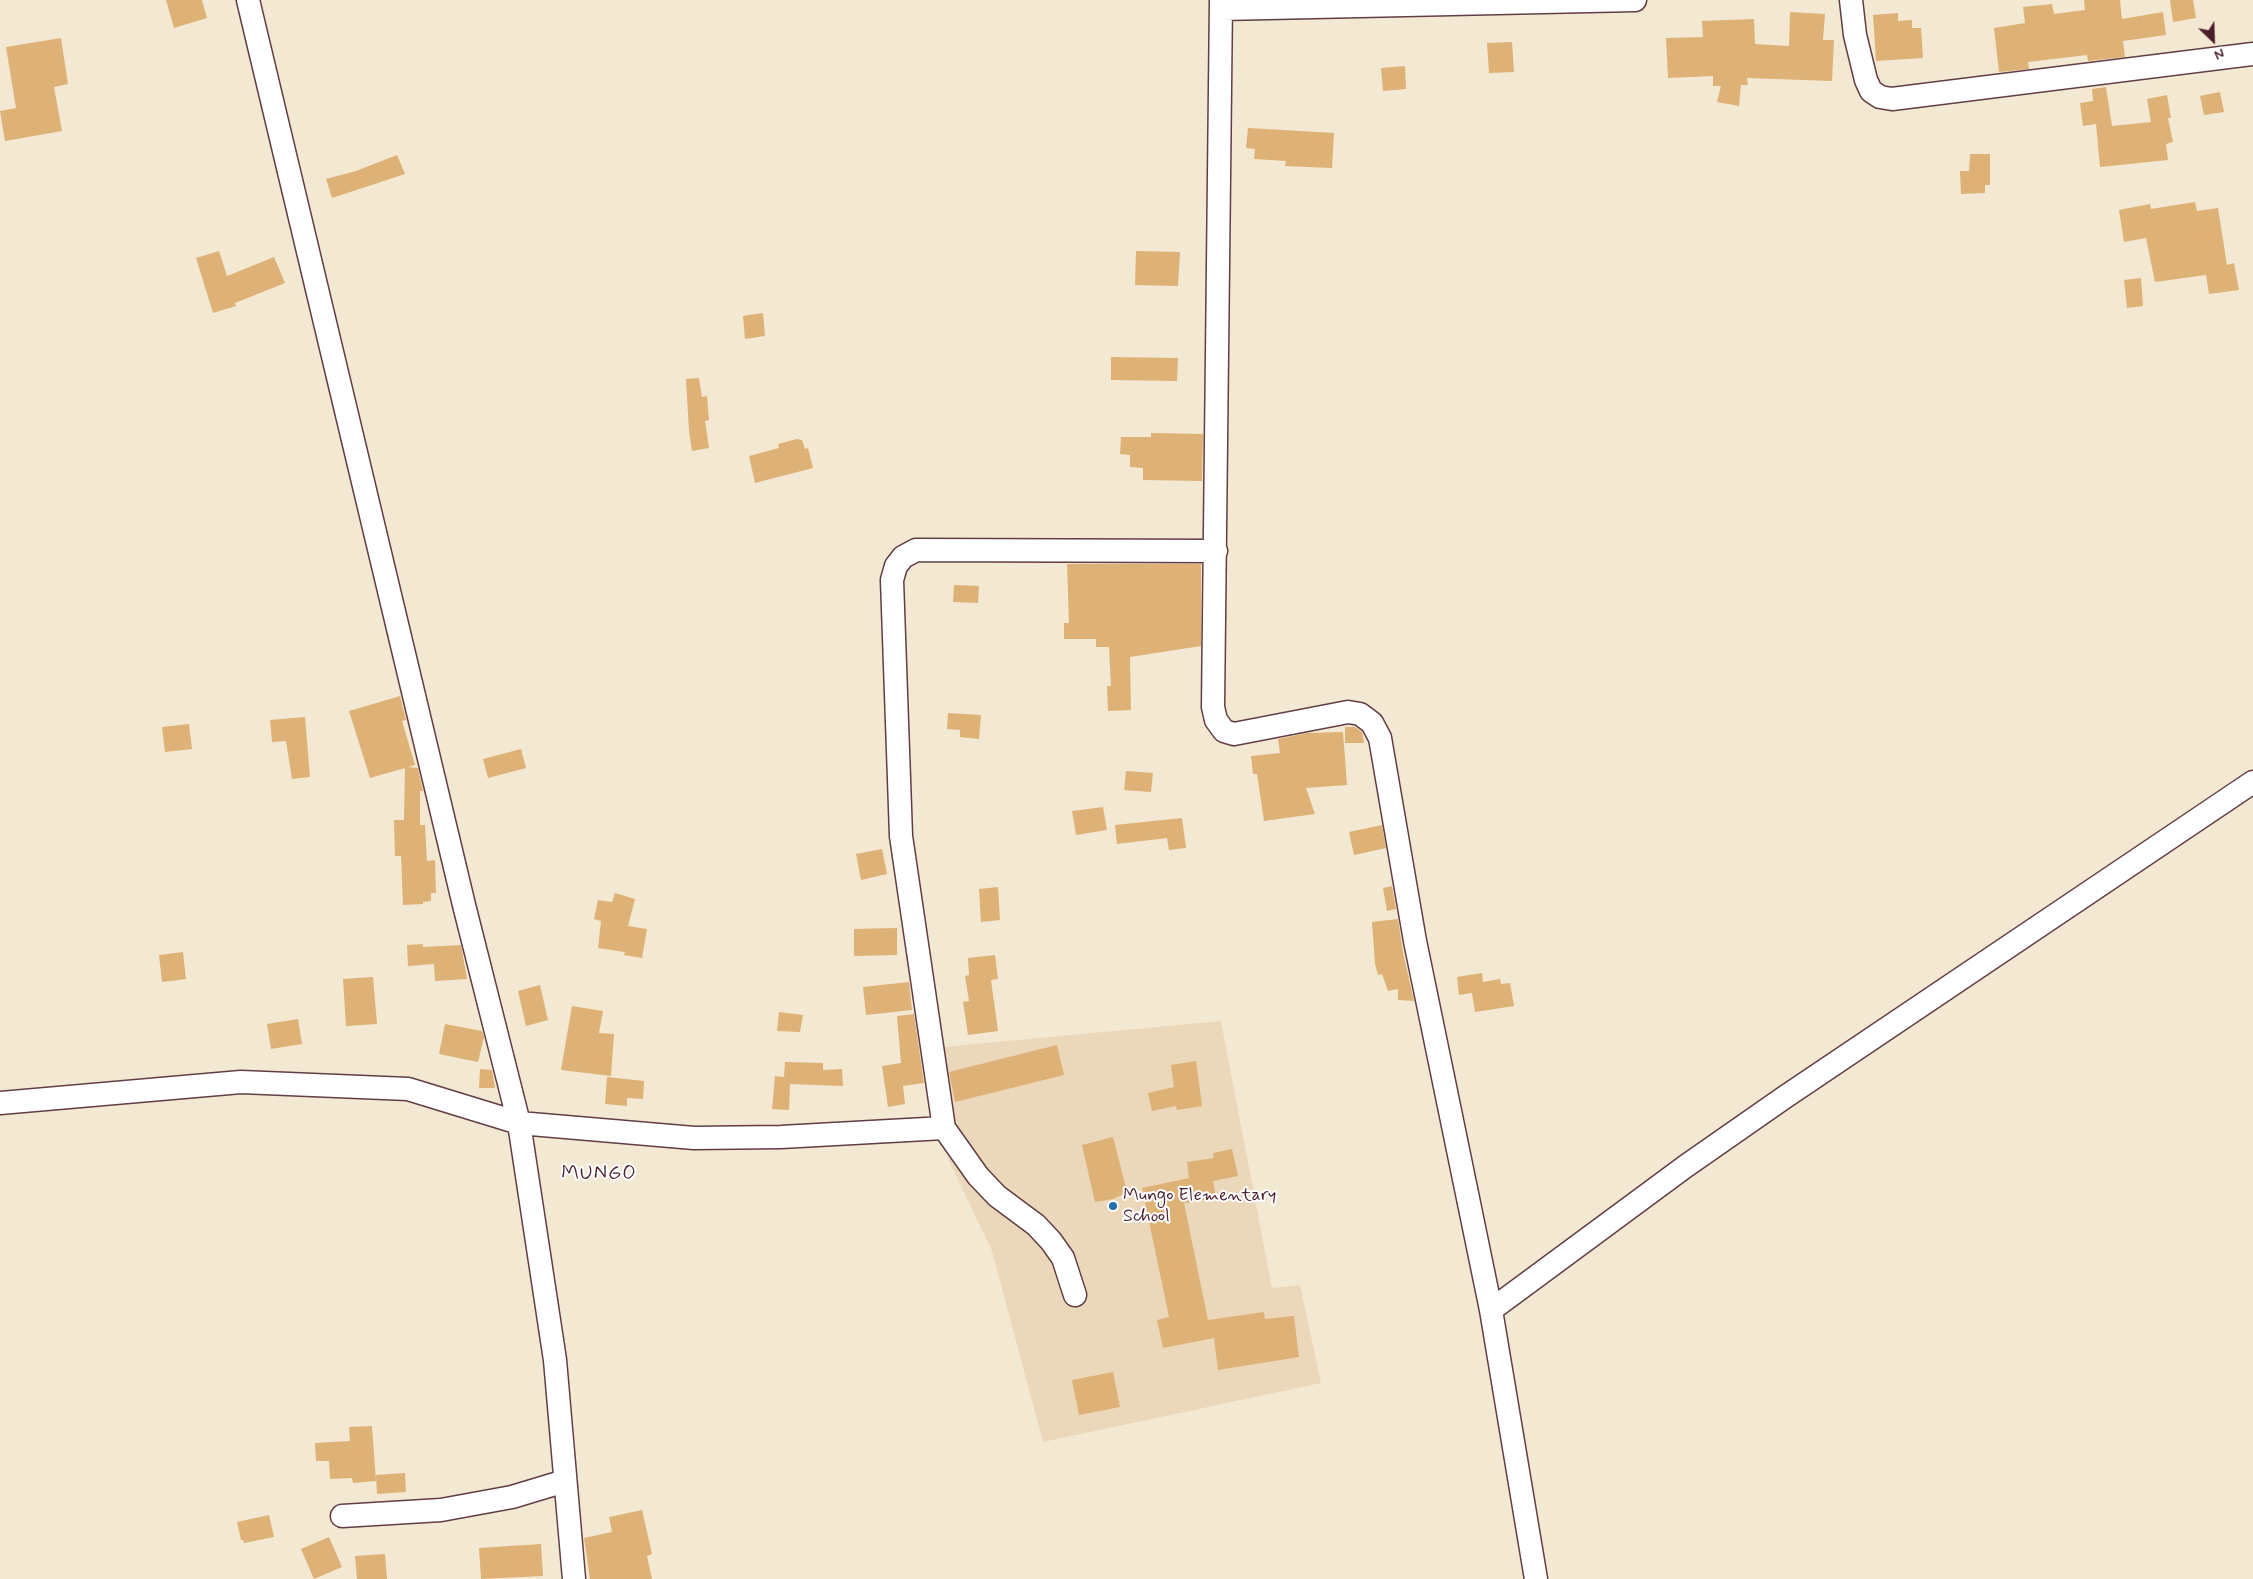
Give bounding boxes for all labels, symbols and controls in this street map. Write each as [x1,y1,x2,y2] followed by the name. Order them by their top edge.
[2188,15,2238,65] north arrow
[2211,44,2227,64] text: N
[560,1163,638,1187] district label: MUNGO
[1123,1185,1276,1228] place label: Mungo Elementary School
[1107,1200,1119,1212] marker: Mungo Elementary School

